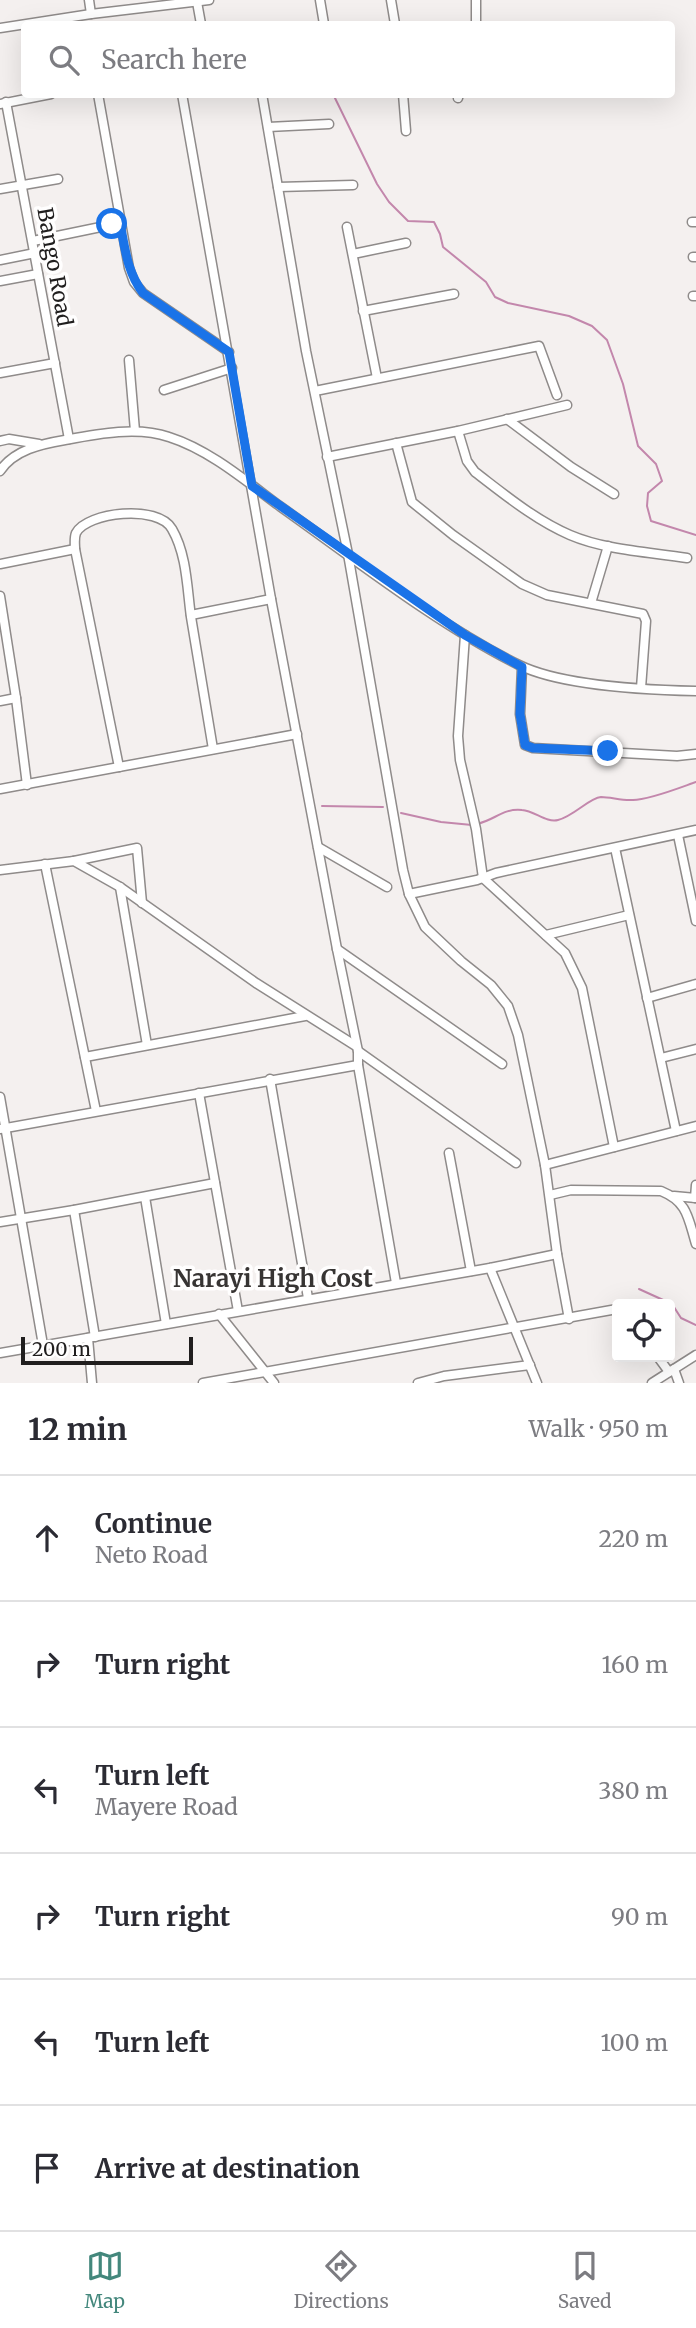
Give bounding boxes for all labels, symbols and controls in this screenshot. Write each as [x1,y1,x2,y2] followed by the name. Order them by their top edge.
[21,21,675,98] search box
[45,41,83,79] icon: search
[101,43,247,76] text: Search here
[31,205,79,329] street label: Bango Road
[96,208,127,239] route start
[592,735,623,766] route end
[173,1263,373,1294] district label: Narayi High Cost
[612,1299,675,1362] map controls
[612,1299,675,1362] button: locate
[21,1334,192,1366] scale bar
[32,1337,91,1361] text: 200 m
[28,1410,127,1448] text: 12 min
[529,1414,668,1443] text: Walk · 950 m
[95,1507,212,1540] text: Continue
[28,1519,66,1557] icon: ahead
[598,1524,668,1553] text: 220 m
[95,1540,208,1569] text: Neto Road
[28,1645,66,1683] icon: right
[95,1648,230,1681] text: Turn right
[602,1650,668,1679] text: 160 m
[95,1759,209,1792] text: Turn left
[28,1771,66,1809] icon: left
[598,1776,668,1805] text: 380 m
[95,1792,238,1821] text: Mayere Road
[28,1897,66,1935] icon: right
[95,1900,230,1933] text: Turn right
[611,1902,668,1931] text: 90 m
[28,2023,66,2061] icon: left
[95,2026,209,2059] text: Turn left
[600,2028,668,2057] text: 100 m
[28,2149,66,2187] icon: arrive
[95,2152,360,2185] text: Arrive at destination
[84,2247,125,2313] tab: Map
[294,2247,389,2313] tab: Directions
[558,2247,612,2313] tab: Saved

